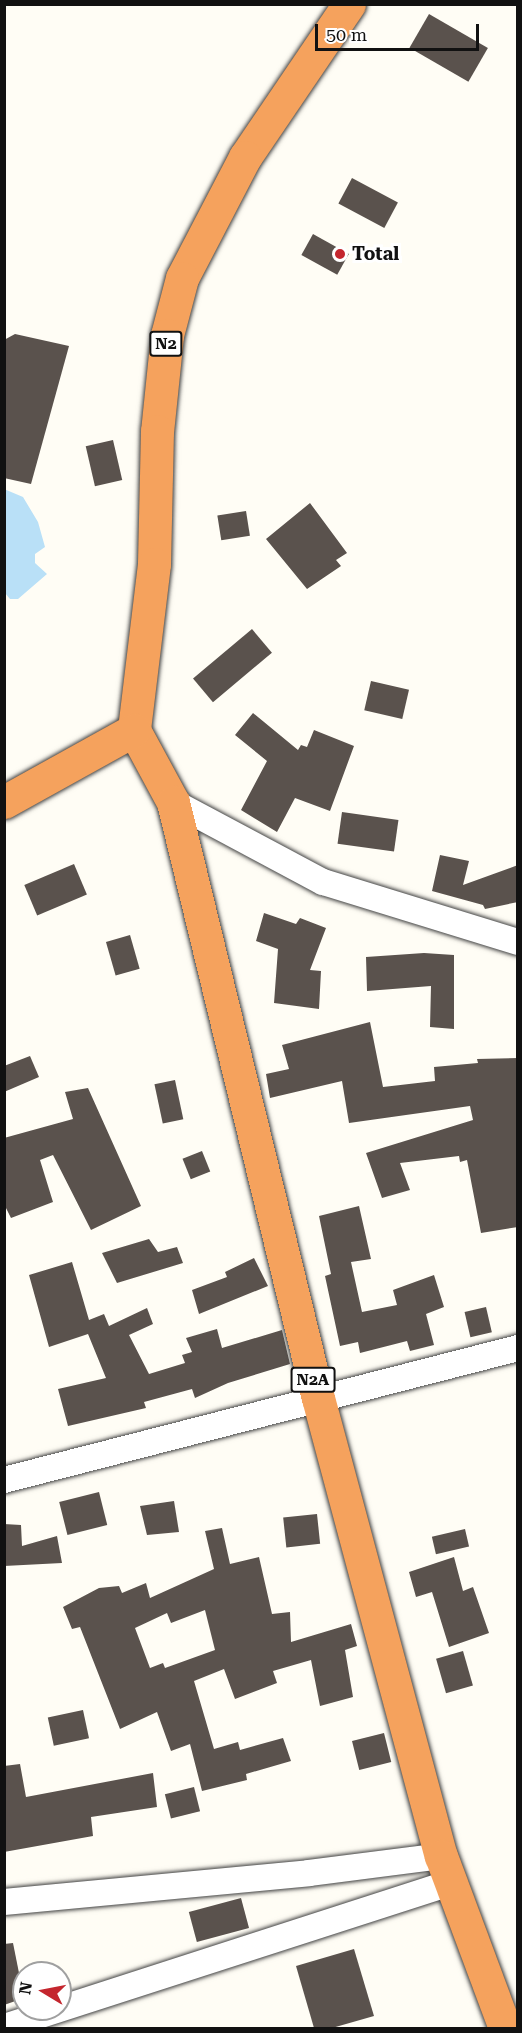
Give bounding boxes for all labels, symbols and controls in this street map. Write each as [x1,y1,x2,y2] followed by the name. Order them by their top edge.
[318,12,482,50] scale bar
[326,24,367,45] text: 50 m
[352,243,399,265] place label: Total
[333,247,347,261] marker: Total
[148,331,184,357] road number: N2
[290,1367,336,1393] road number: N2A
[12,1961,72,2021] north arrow
[15,1980,36,1996] text: N

